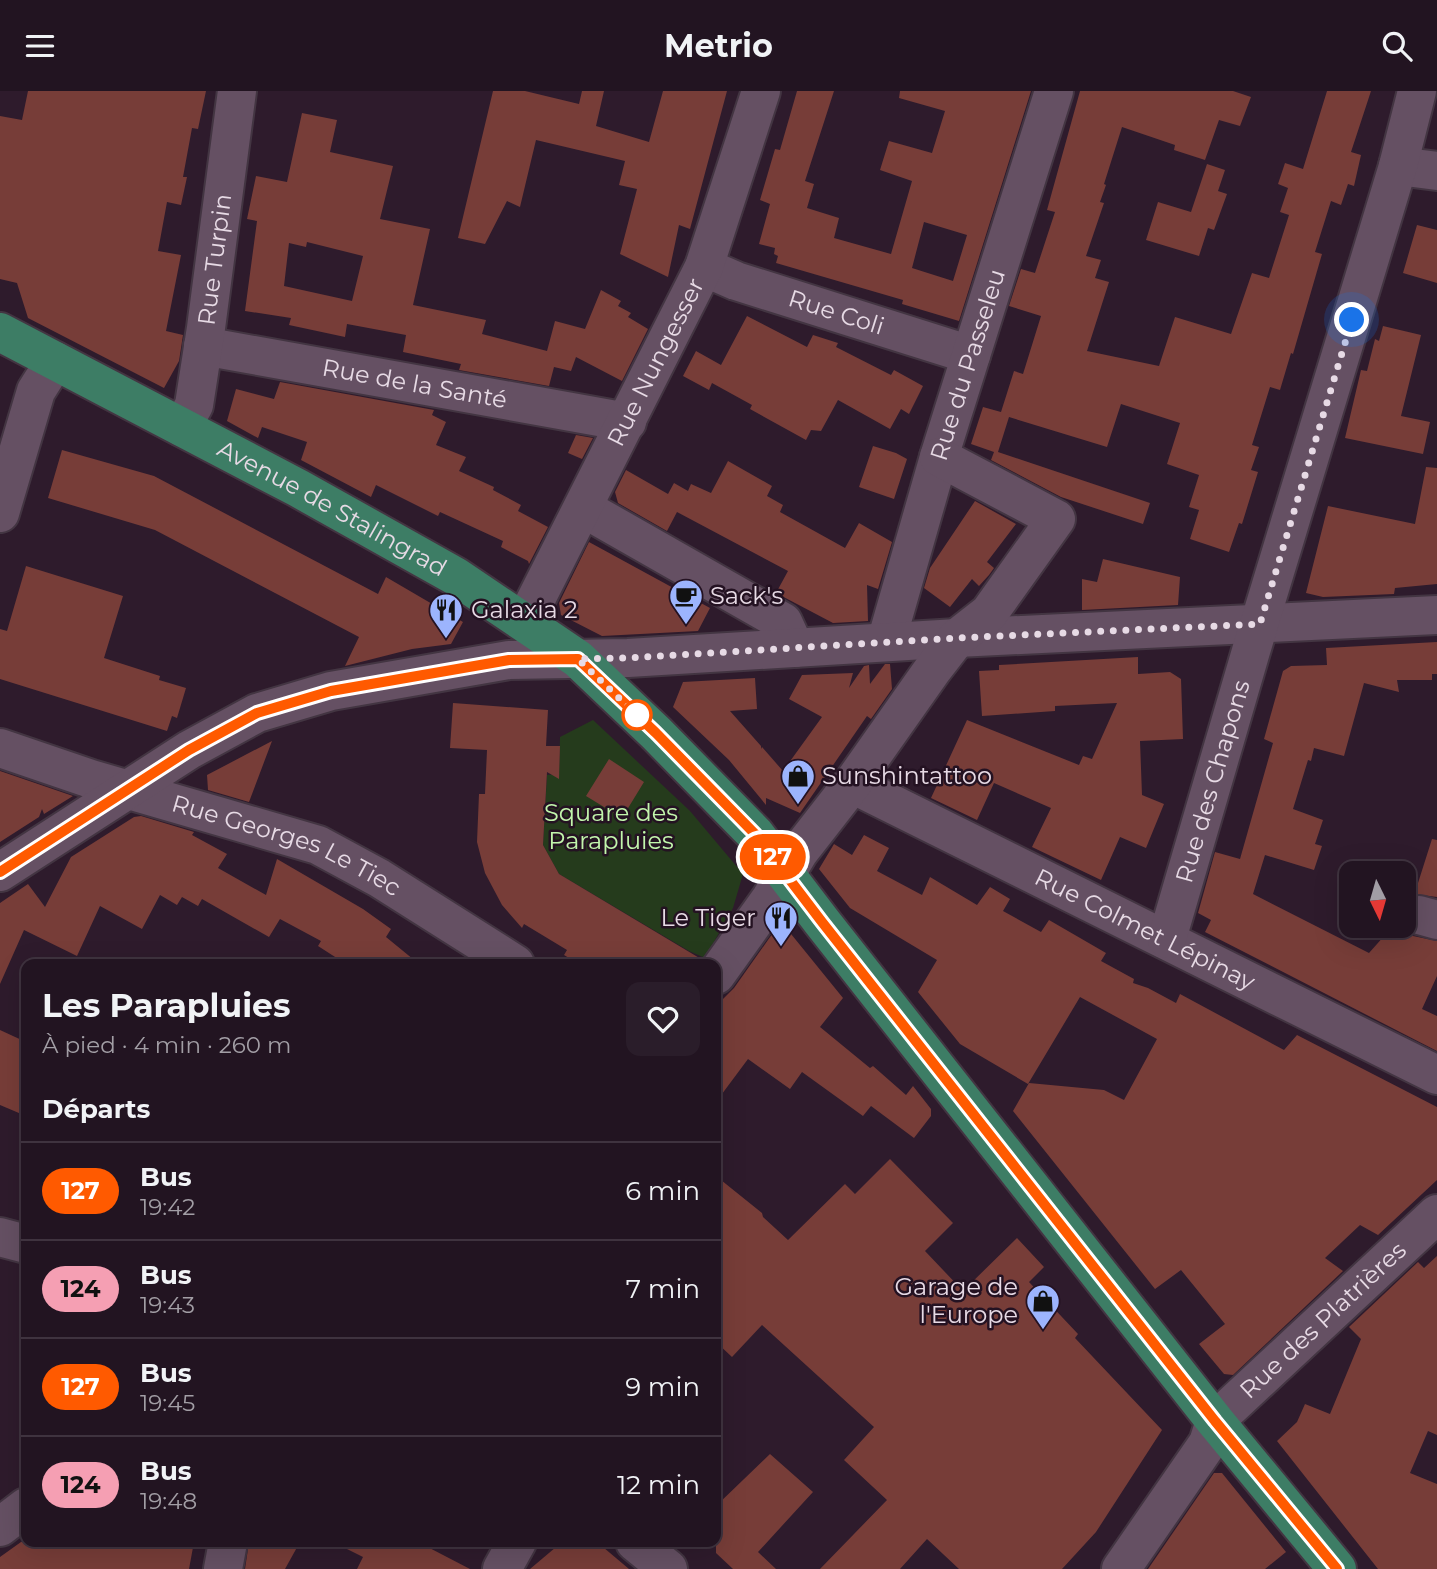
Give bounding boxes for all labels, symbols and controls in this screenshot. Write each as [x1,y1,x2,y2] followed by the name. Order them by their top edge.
[664,26,773,65] text: Metrio
[21,27,59,65] icon: menu
[1378,27,1416,65] icon: search
[191,192,237,327] street label: Rue Turpin
[924,265,1011,464] street label: Rue du Passeleu
[601,273,710,451] street label: Rue Nungesser
[785,283,888,341] street label: Rue Coli
[1334,302,1369,337] your location
[320,353,509,414] street label: Rue de la Santé
[213,434,452,582] street label: Avenue de Stalingrad
[667,577,705,626] cafe icon: Sack's
[710,581,783,610] place label: Sack's
[427,591,465,640] restaurant icon: Galaxia 2
[471,595,578,624] place label: Galaxia 2
[1169,677,1256,886] street label: Rue des Chapons
[622,700,652,730] unlabelled marker
[779,757,817,806] shop icon: Sunshintattoo
[822,761,992,790] place label: Sunshintattoo
[169,788,406,902] street label: Rue Georges Le Tiec
[544,798,678,855] park label: Square des Parapluies
[733,834,813,880] line badge: 127
[754,842,792,871] text: 127
[1339,861,1416,938] north arrow
[1339,861,1416,938] map controls
[1030,862,1260,996] street label: Rue Colmet Lépinay
[762,899,800,948] restaurant icon: Le Tiger
[660,903,756,932] place label: Le Tiger
[626,982,700,1056] button: heart
[42,985,290,1025] text: Les Parapluies
[42,1031,292,1059] text: À pied · 4 min · 260 m
[42,1093,150,1125] text: Départs
[140,1161,192,1193] text: Bus
[625,1175,700,1207] text: 6 min
[61,1176,100,1205] text: 127
[140,1193,195,1221] text: 19:42
[1234,1235,1412,1404] street label: Rue des Platrières
[140,1259,192,1291] text: Bus
[894,1272,1018,1329] place label: Garage de l'Europe
[626,1273,700,1305] text: 7 min
[61,1274,100,1303] text: 124
[1024,1282,1062,1331] shop icon: Garage de l'Europe
[140,1291,195,1319] text: 19:43
[140,1357,192,1389] text: Bus
[625,1371,700,1403] text: 9 min
[61,1372,100,1401] text: 127
[140,1389,195,1417] text: 19:45
[140,1455,192,1487] text: Bus
[617,1469,700,1501] text: 12 min
[61,1470,100,1499] text: 124
[140,1487,197,1515] text: 19:48

